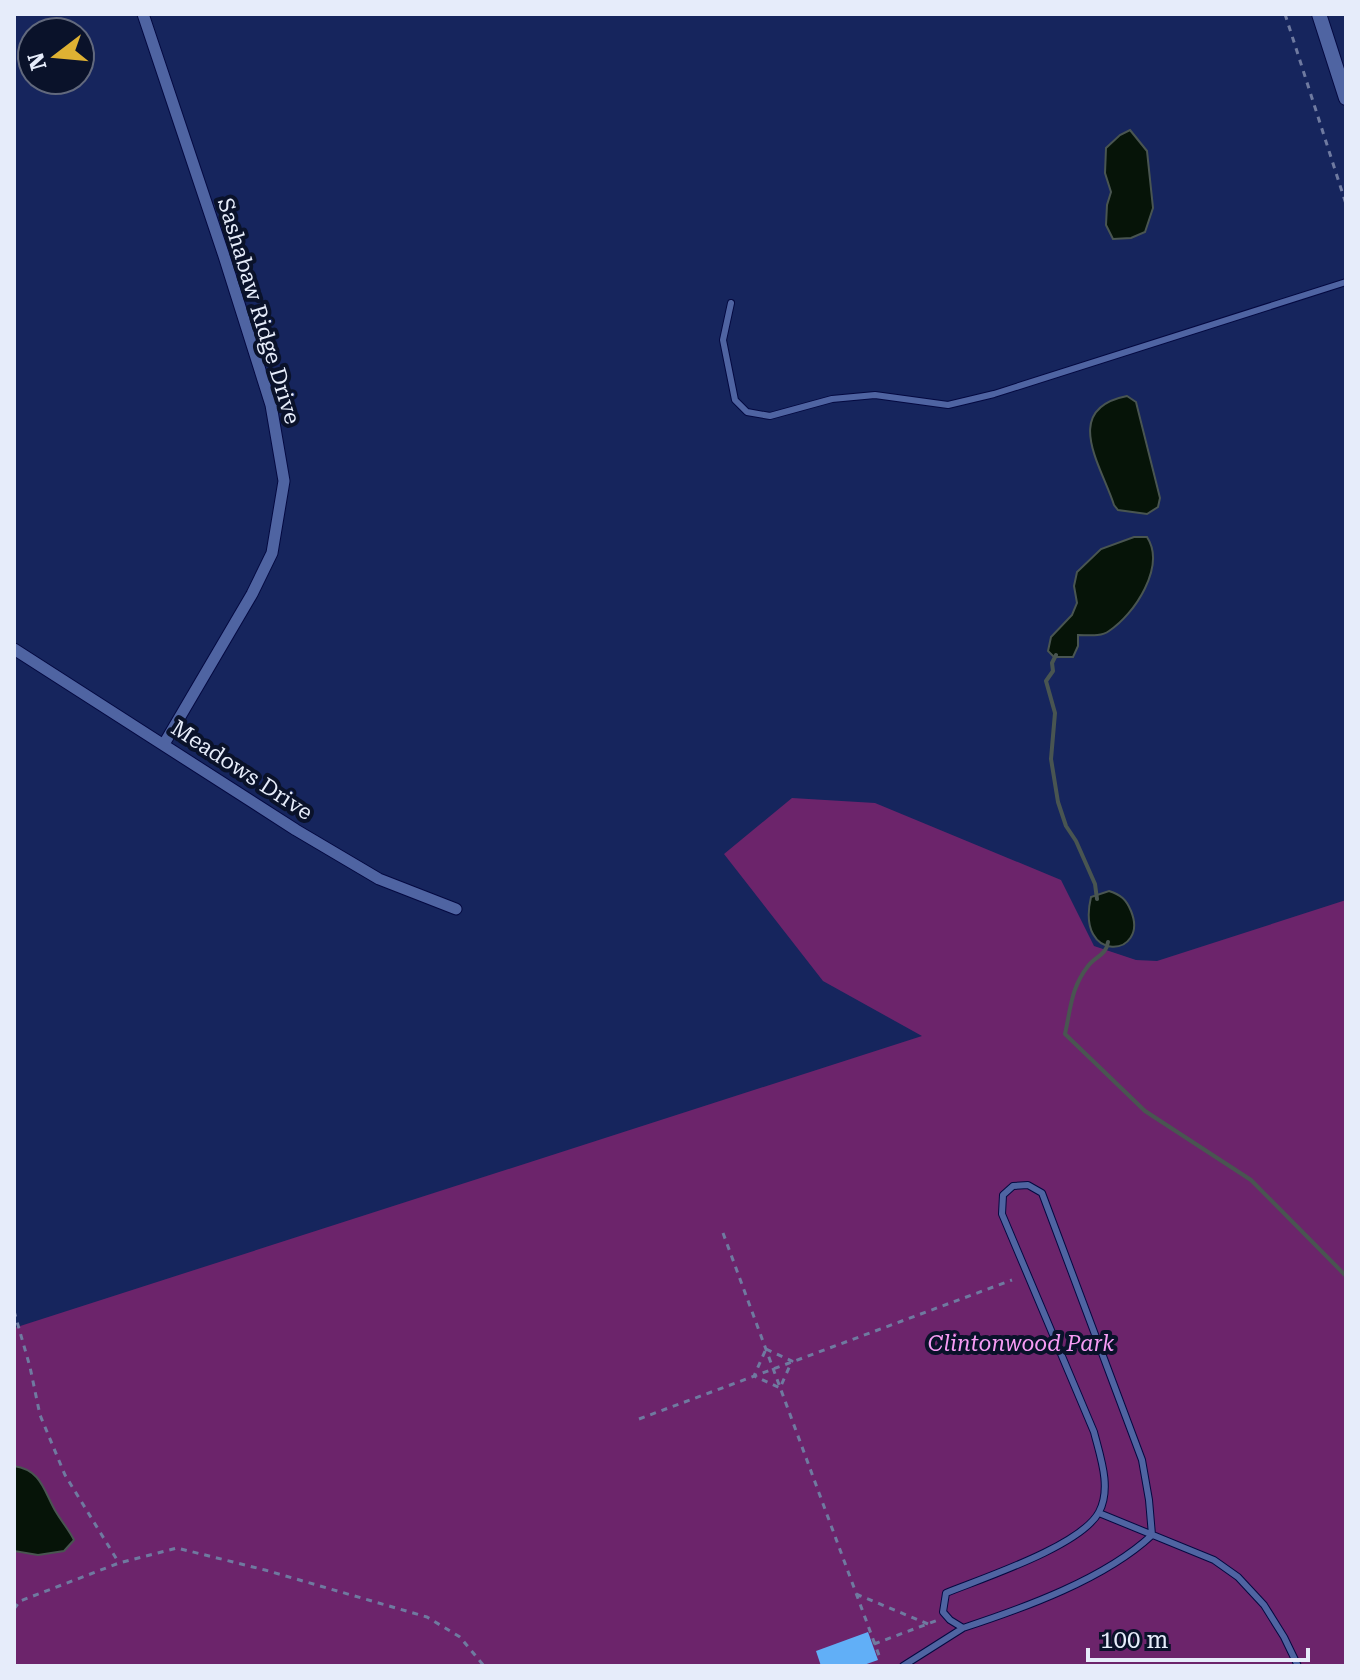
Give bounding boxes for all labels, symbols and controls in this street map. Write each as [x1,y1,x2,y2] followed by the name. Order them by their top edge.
[16,16,96,96] north arrow
[23,50,52,73] text: N
[213,195,305,427] street label: Sashabaw Ridge Drive
[167,715,317,825] street label: Meadows Drive
[928,1331,1114,1356] park label: Clintonwood Park
[1088,1612,1308,1662] scale bar
[1100,1626,1168,1654] text: 100 m

